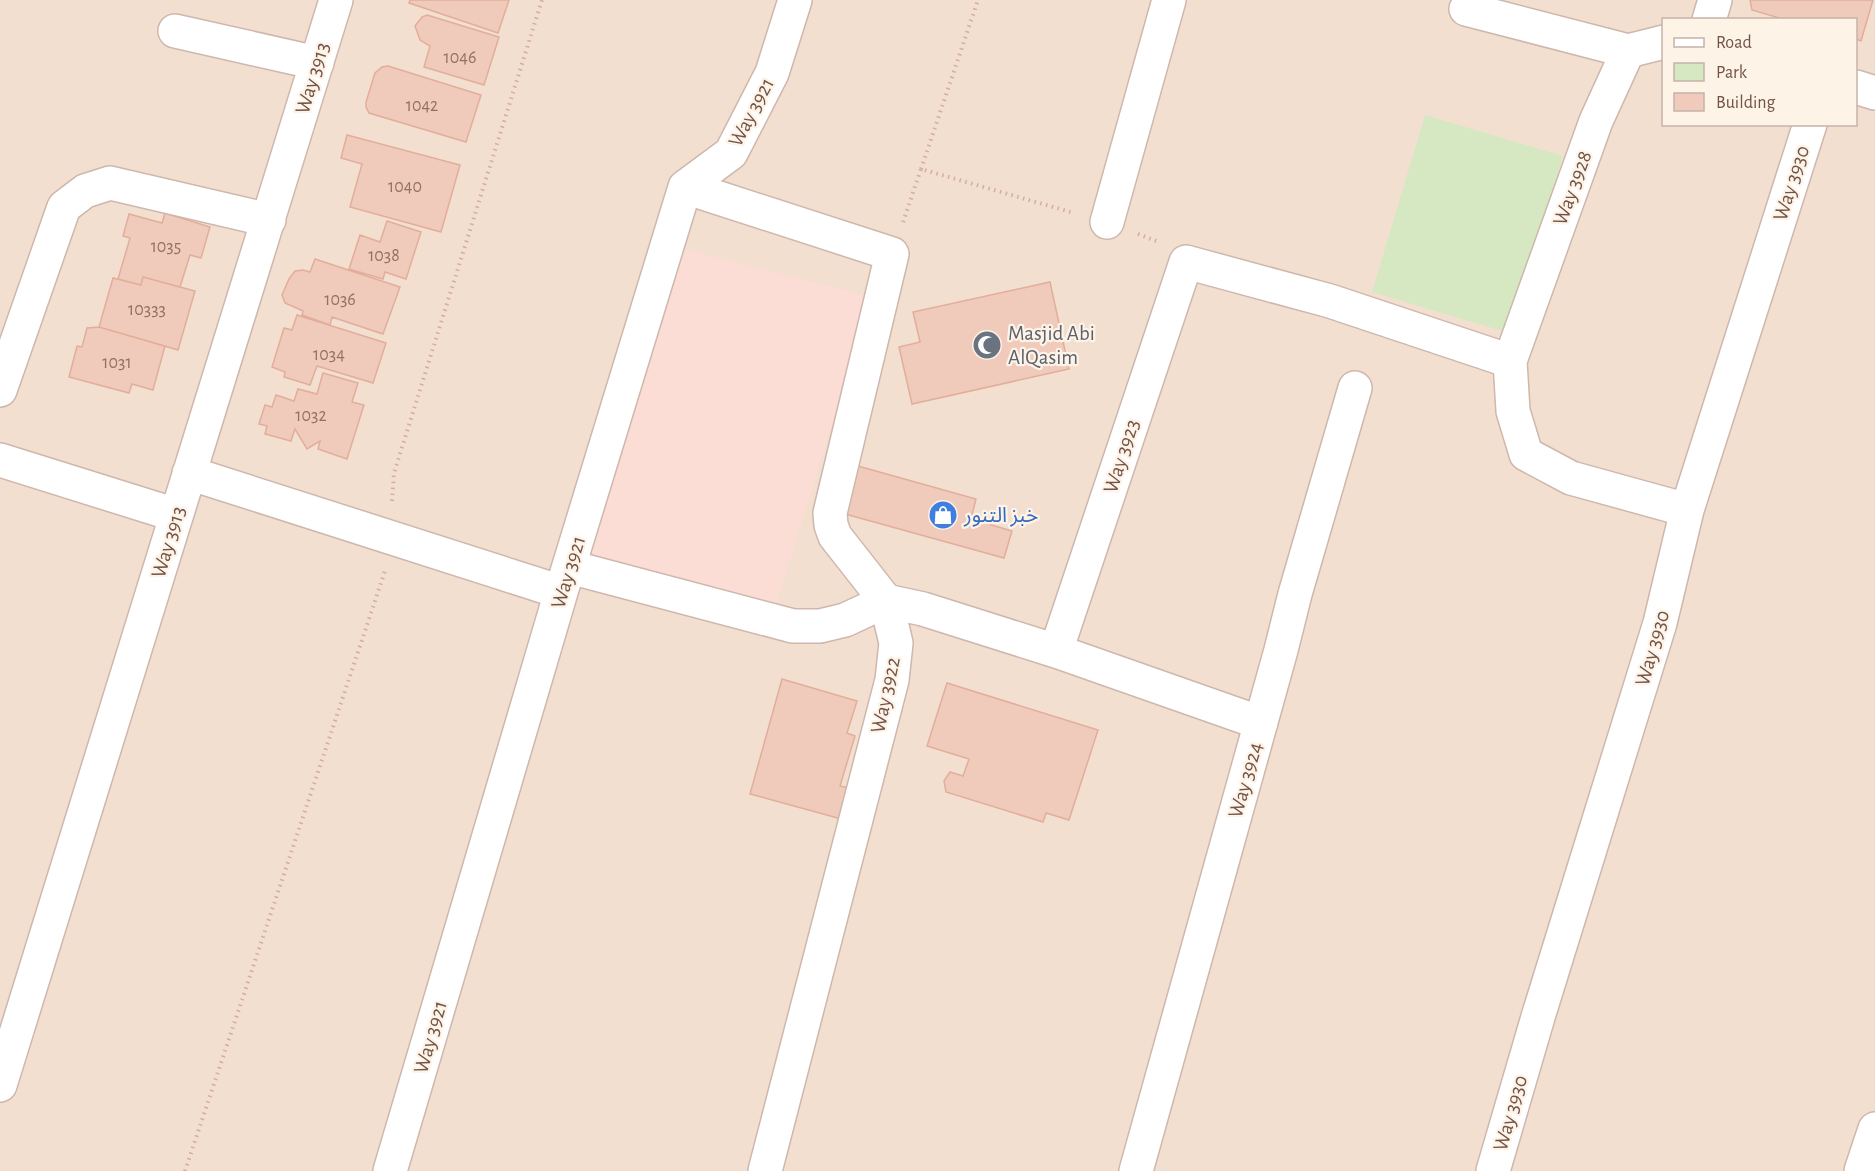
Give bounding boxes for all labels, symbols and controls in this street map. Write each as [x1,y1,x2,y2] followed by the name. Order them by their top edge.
[1662,18,1857,126] legend
[1716,34,1752,52] text: Road
[292,40,333,117] street label: Way 3913
[444,49,476,67] house number: 1046
[1716,64,1748,82] text: Park
[725,74,778,150] street label: Way 3921
[1716,94,1776,112] text: Building
[406,97,438,115] house number: 1042
[1769,143,1813,223] street label: Way 3930
[1549,148,1596,228] street label: Way 3928
[388,178,422,196] house number: 1040
[151,238,181,256] house number: 1035
[368,247,400,265] house number: 1038
[324,291,356,309] house number: 1036
[128,301,166,319] house number: 10333
[1008,323,1095,368] place label: Masjid Abi AlQasim
[971,329,1003,361] mosque icon: Masjid Abi AlQasim
[313,346,345,364] house number: 1034
[102,354,132,372] house number: 1031
[295,407,327,425] house number: 1032
[1100,417,1143,496] street label: Way 3923
[927,499,959,531] shop icon: خبز التنور
[148,504,189,581] street label: Way 3913
[963,505,1038,527] place label: خبز التنور
[548,533,589,611] street label: Way 3921
[1632,608,1673,688] street label: Way 3930
[867,655,904,735] street label: Way 3922
[1225,740,1266,820] street label: Way 3924
[410,998,451,1076] street label: Way 3921
[1490,1073,1531,1153] street label: Way 3930

